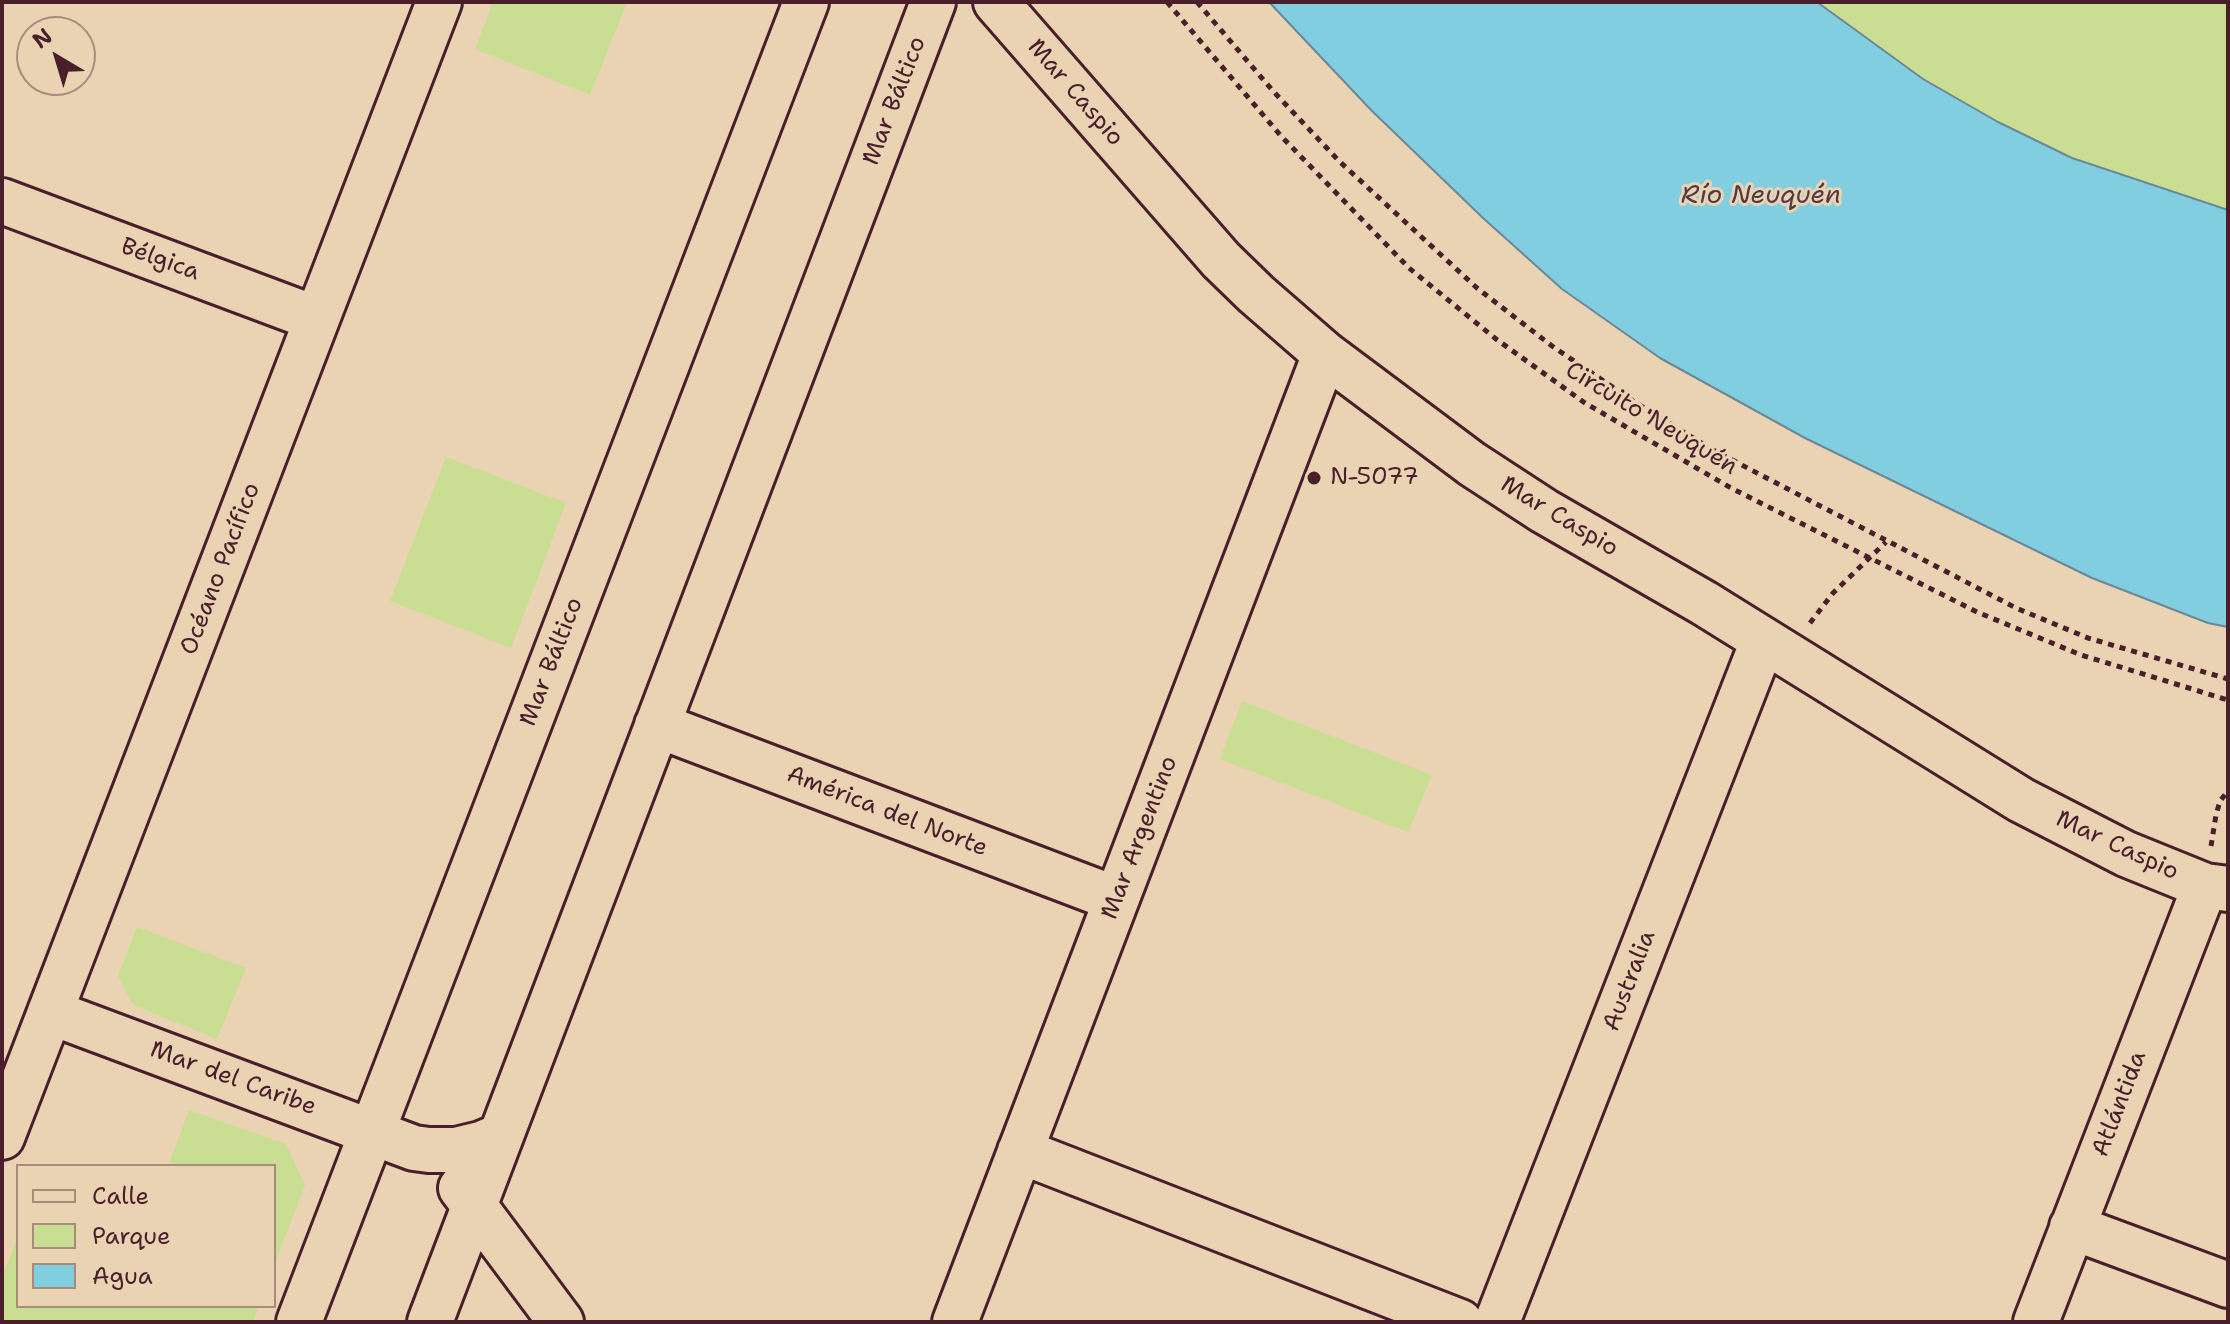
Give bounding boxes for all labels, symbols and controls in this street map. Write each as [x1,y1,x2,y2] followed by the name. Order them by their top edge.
[16,16,96,96] north arrow
[26,21,58,55] text: N
[857,33,933,169] street label: Mar Báltico
[1021,34,1129,152] street label: Mar Caspio
[1681,180,1841,212] water label: Río Neuquén
[117,232,203,288] street label: Bélgica
[1560,356,1742,482] street label: Circuito Neuquén
[1330,464,1419,492] place label: N-5077
[1305,469,1323,487] marker: N-5077
[1495,471,1623,563] street label: Mar Caspio
[175,479,267,659] street label: Océano Pacífico
[514,594,590,730] street label: Mar Báltico
[1096,752,1184,924] street label: Mar Argentino
[783,760,991,864] street label: América del Norte
[2051,805,2183,887] street label: Mar Caspio
[1598,927,1662,1035] street label: Australia
[146,1036,320,1122] street label: Mar del Caribe
[2087,1047,2153,1161] street label: Atlántida
[16,1164,276,1308] legend
[92,1180,149,1212] text: Calle
[92,1220,171,1252] text: Parque
[92,1260,153,1292] text: Agua

